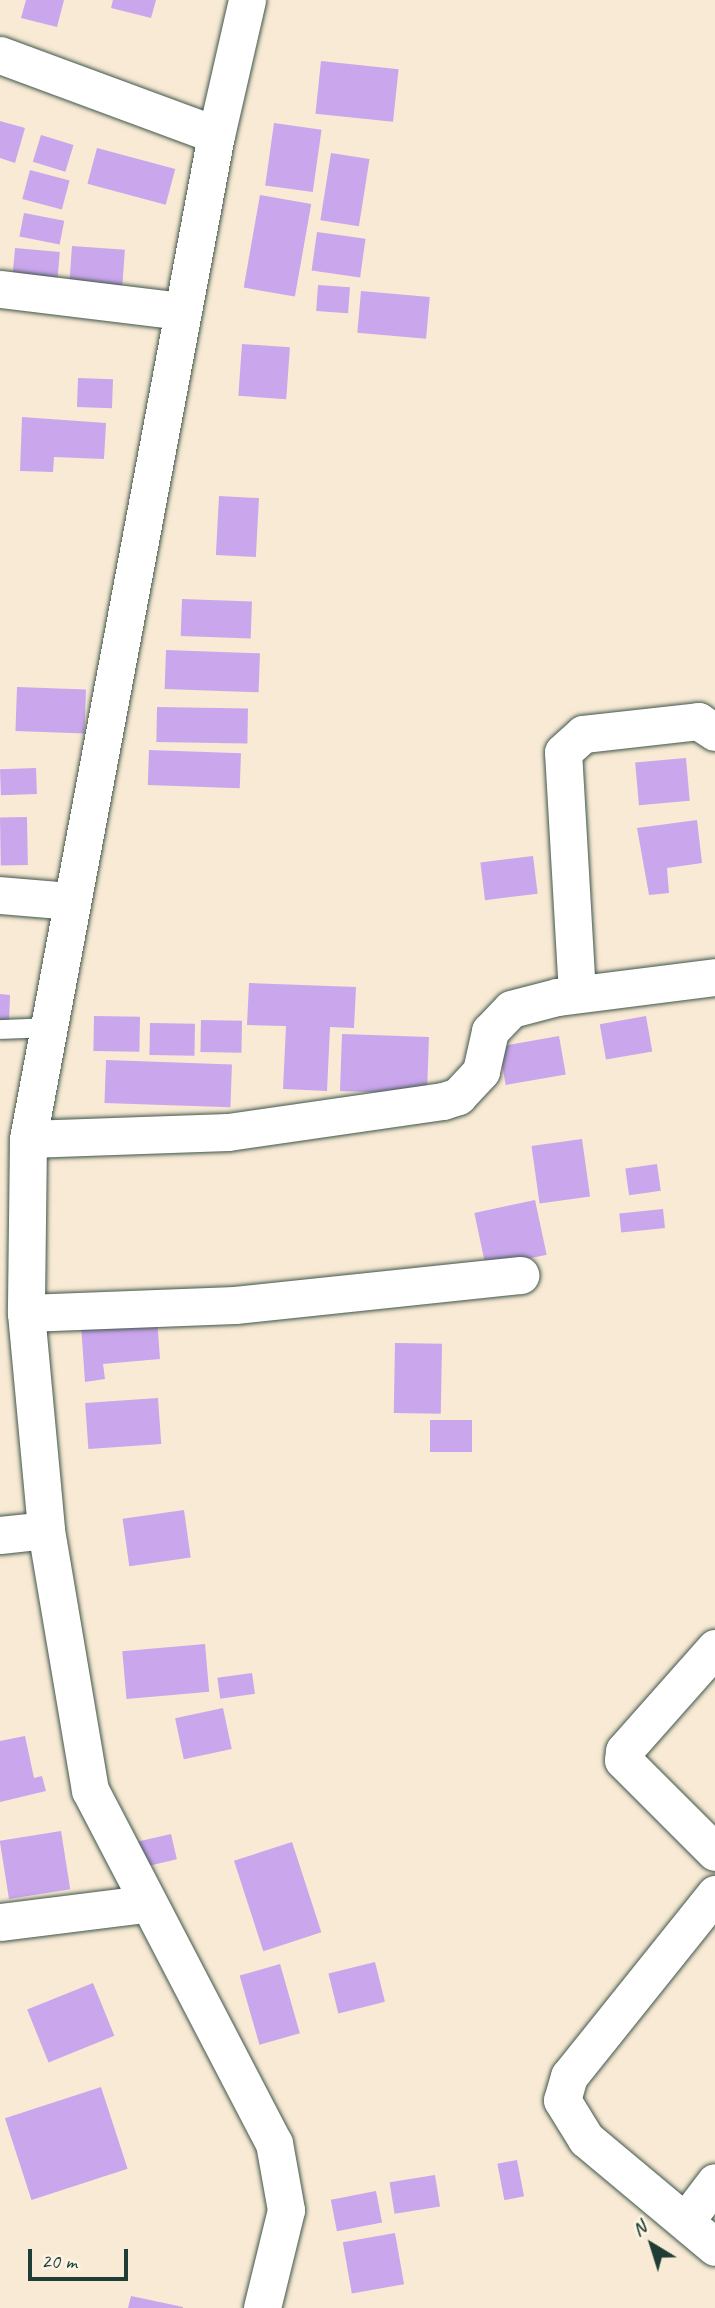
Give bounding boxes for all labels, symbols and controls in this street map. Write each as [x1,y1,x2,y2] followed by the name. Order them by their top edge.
[617,2210,687,2280] north arrow
[627,2215,651,2242] text: N
[32,2234,131,2278] scale bar
[41,2248,77,2274] text: 20 m

